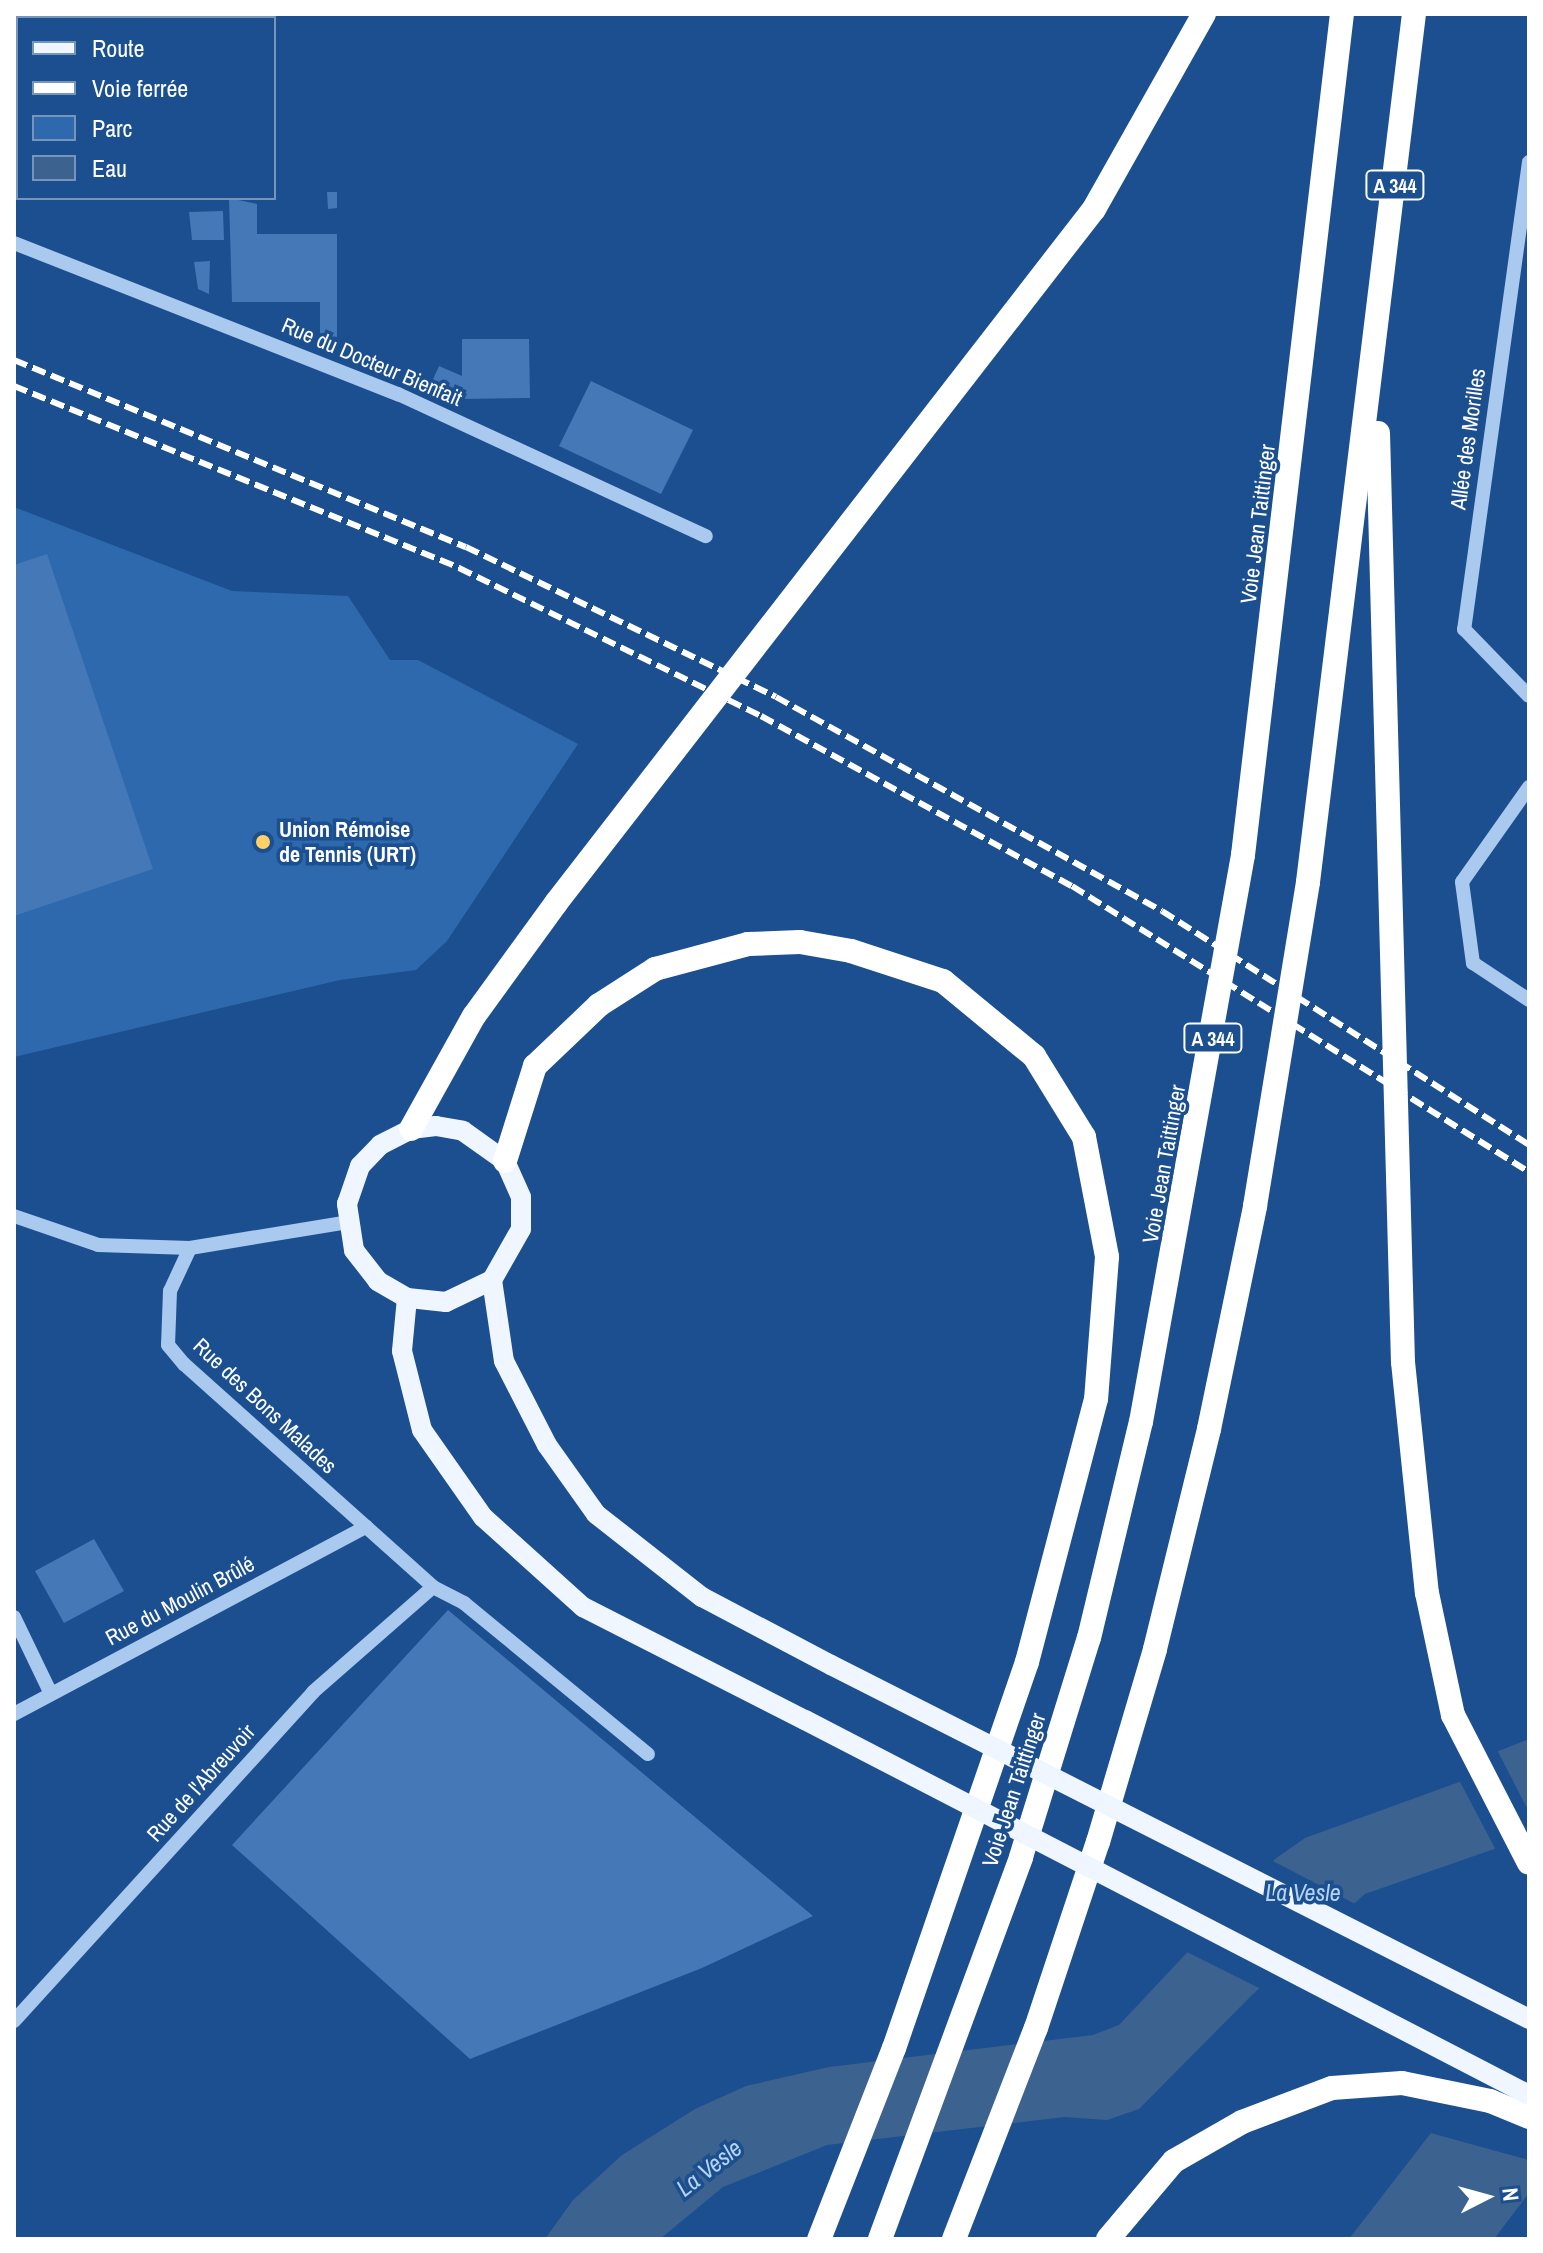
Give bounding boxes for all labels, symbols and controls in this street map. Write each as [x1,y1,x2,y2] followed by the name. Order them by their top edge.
[16,16,276,200] legend
[92,32,145,64] text: Route
[92,72,188,104] text: Voie ferrée
[92,112,132,144] text: Parc
[92,152,127,184] text: Eau
[1365,169,1425,201] road number: A 344
[278,312,466,412] street label: Rue du Docteur Bienfait
[1445,367,1491,511] street label: Allée des Morilles
[1235,443,1281,605] street label: Voie Jean Taittinger
[279,816,416,868] place label: Union Rémoise de Tennis (URT)
[254,833,272,851] marker: Union Rémoise de Tennis (URT)
[1183,1022,1243,1054] road number: A 344
[1137,1083,1191,1245] street label: Voie Jean Taittinger
[188,1333,342,1479] street label: Rue des Bons Malades
[101,1551,259,1651] street label: Rue du Moulin Brûlé
[977,1709,1051,1871] street label: Voie Jean Taittinger
[141,1719,261,1847] street label: Rue de l'Abreuvoir
[1265,1879,1341,1907] water label: La Vesle
[670,2133,748,2203] water label: La Vesle
[1447,2157,1527,2237] north arrow
[1495,2186,1526,2203] text: N

